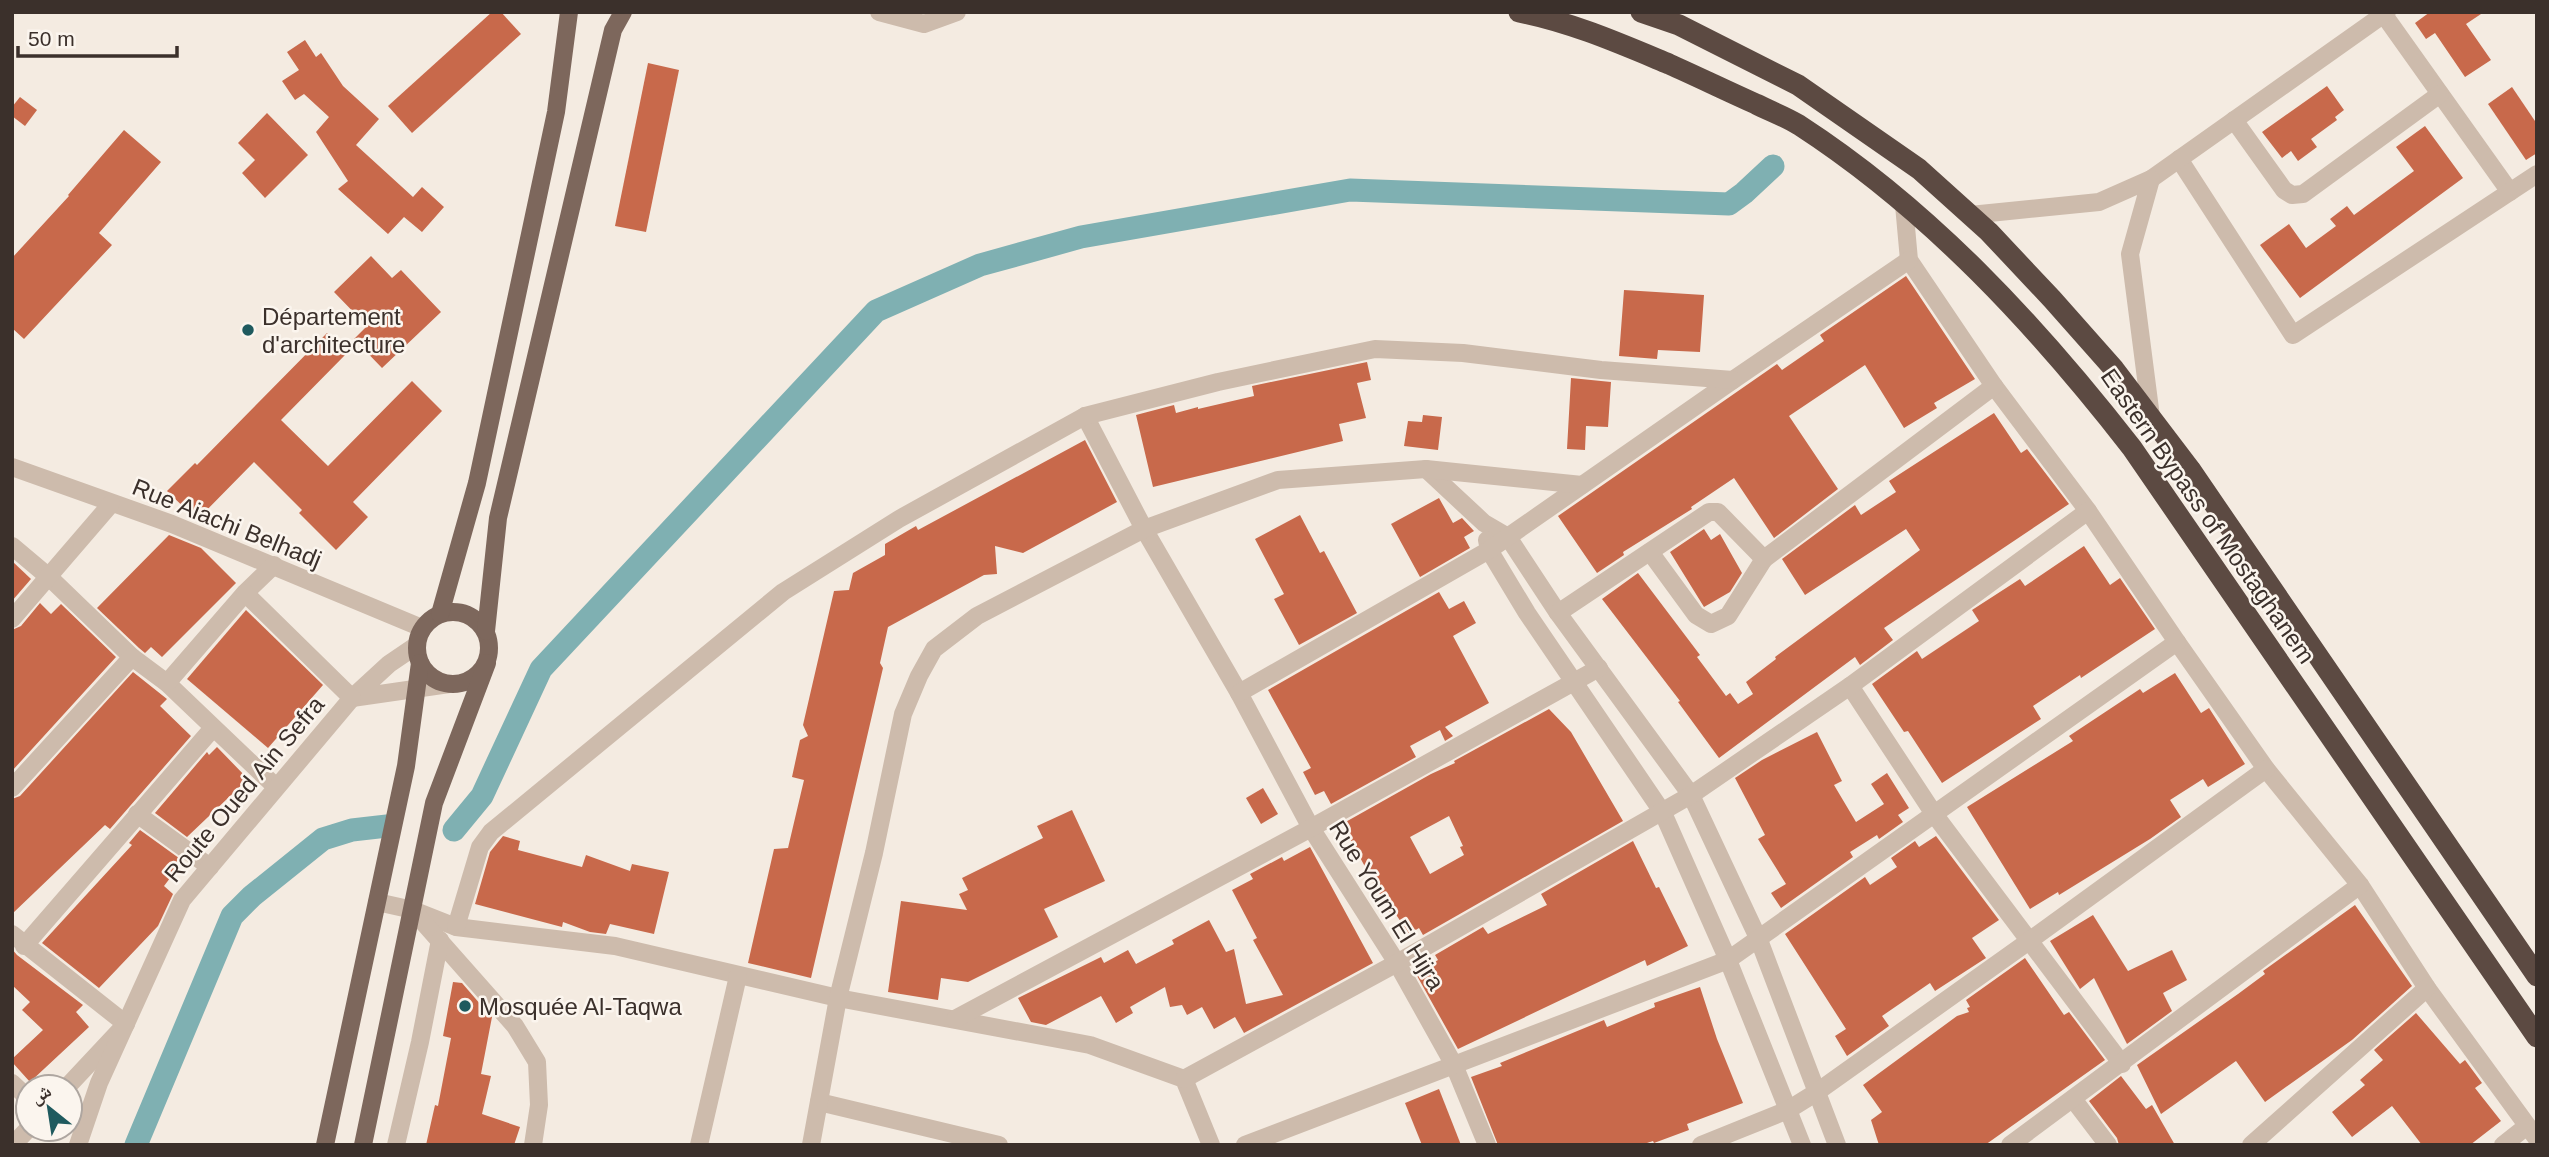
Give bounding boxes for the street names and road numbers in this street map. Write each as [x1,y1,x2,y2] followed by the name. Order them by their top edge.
[2096,363,2320,669] street label: Eastern Bypass of Mostaghanem
[129,473,325,573] street label: Rue Aiachi Belhadj
[159,690,330,887] street label: Route Oued Ain Sefra
[1324,815,1450,995] street label: Rue Youm El Hijra

